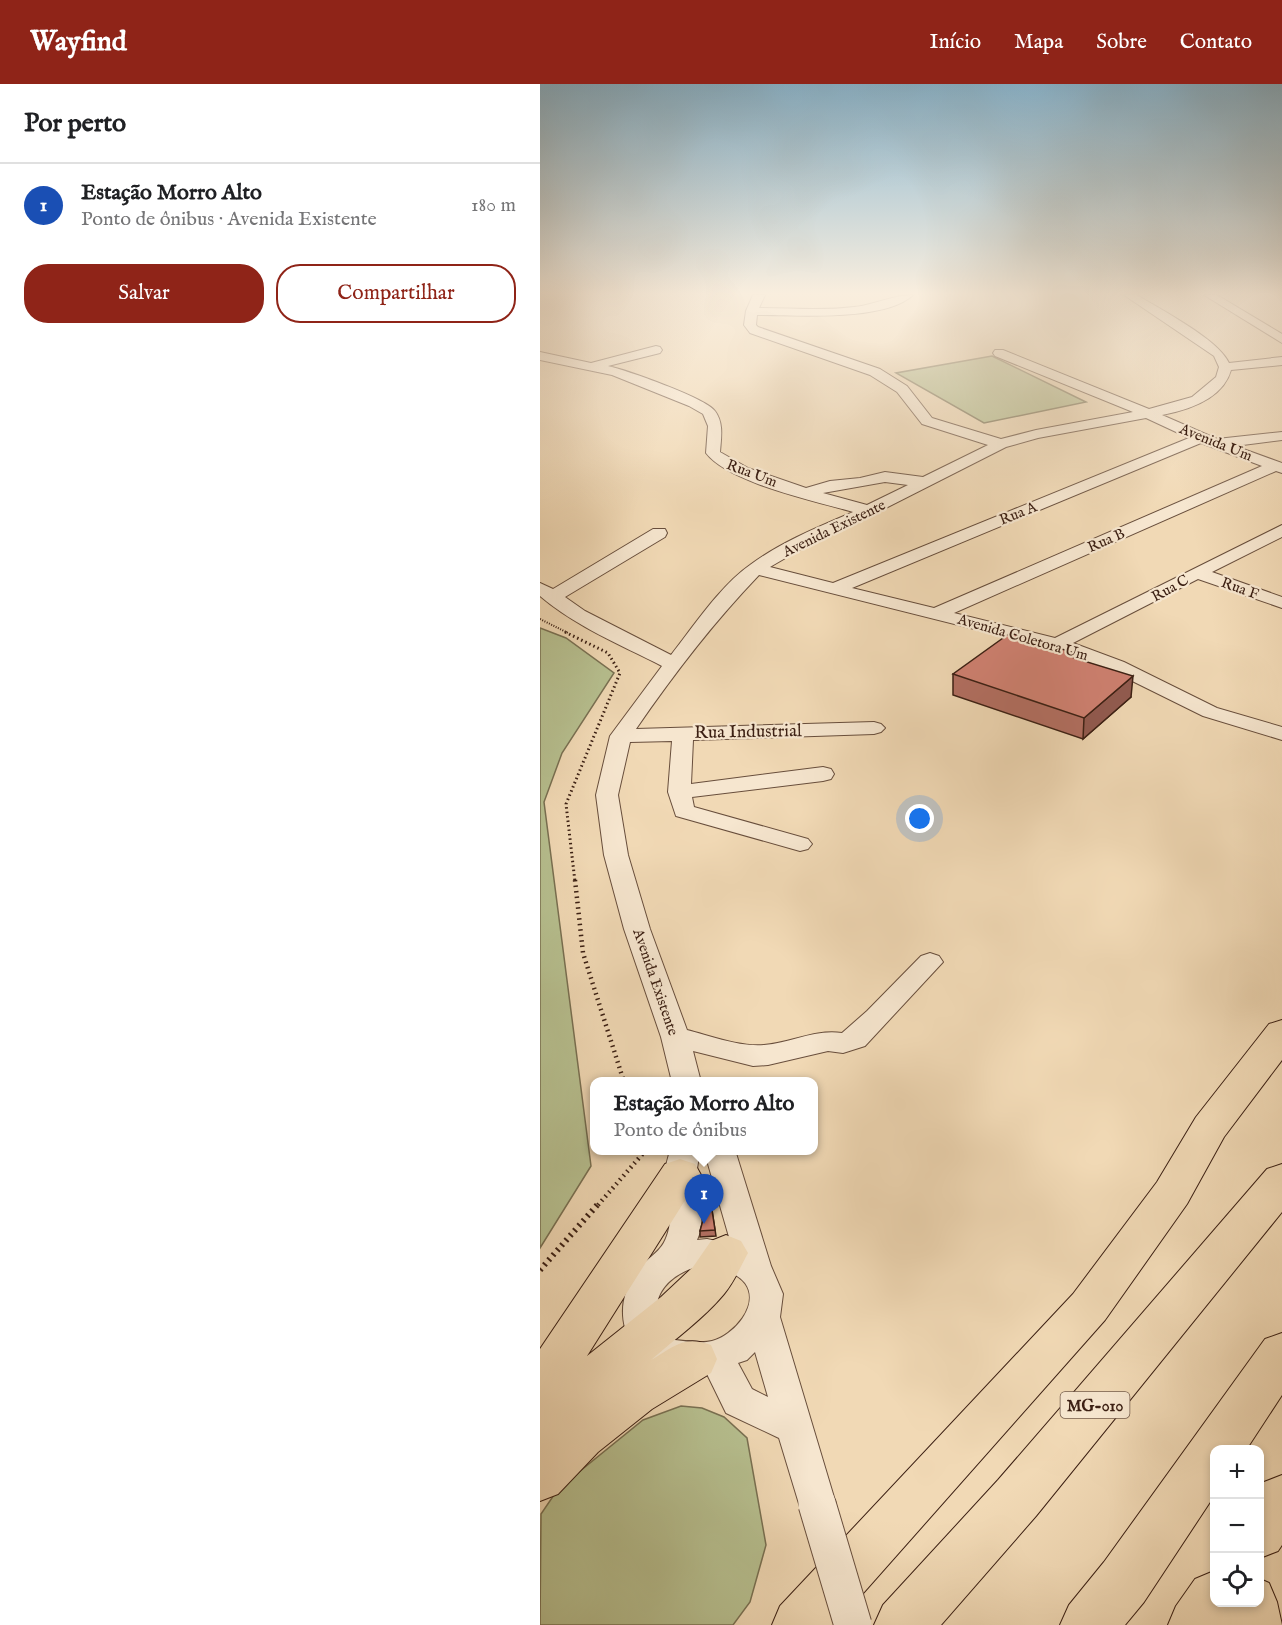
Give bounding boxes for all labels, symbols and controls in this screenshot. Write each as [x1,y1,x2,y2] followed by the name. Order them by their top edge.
[30,25,127,60] text: Wayfind
[929,29,981,56] text: Início
[1014,29,1063,56] text: Mapa
[1096,29,1147,56] text: Sobre
[1180,29,1252,56] text: Contato
[24,107,126,140] text: Por perto
[81,179,262,207] text: Estação Morro Alto
[40,193,47,218] text: 1
[471,193,516,218] text: 180 m
[81,207,377,232] text: Ponto de ônibus · Avenida Existente
[24,264,264,323] button: Salvar
[276,264,516,323] button: Compartilhar
[1176,419,1255,466] street label: Avenida Um
[724,455,780,492] street label: Rua Um
[779,495,889,562] street label: Avenida Existente
[997,497,1041,530] street label: Rua A
[1085,524,1128,557] street label: Rua B
[1148,570,1192,606] street label: Rua C
[1219,573,1262,604] street label: Rua F
[954,609,1091,665] street label: Avenida Coletora Um
[694,720,802,745] street label: Rua Industrial
[905,804,934,833] your location
[628,925,683,1038] street label: Avenida Existente
[590,1077,818,1155] popup
[614,1090,794,1118] text: Estação Morro Alto
[614,1118,747,1143] text: Ponto de ônibus
[684,1174,724,1224] pin: 1
[1060,1392,1130,1418] road number: MG-010
[1210,1445,1264,1607] map controls
[1210,1445,1264,1499] button: +
[1210,1499,1264,1553] button: −
[1210,1553,1264,1607] button: locate

